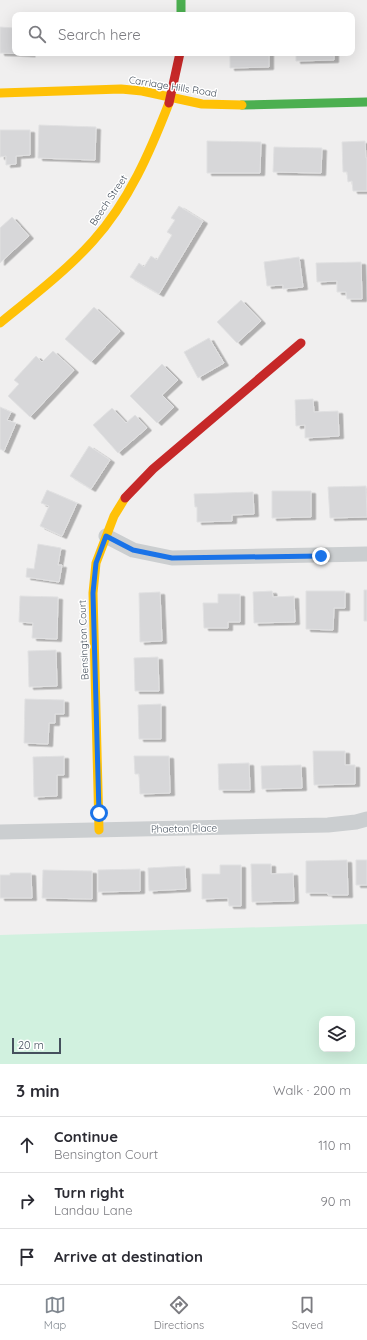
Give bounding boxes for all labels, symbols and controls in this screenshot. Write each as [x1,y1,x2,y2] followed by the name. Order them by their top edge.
[12,12,355,56] search box
[26,23,48,45] icon: search
[58,25,141,44] text: Search here
[128,73,218,100] street label: Carriage Hills Road
[87,172,131,228] street label: Beech Street
[312,547,330,565] route end
[76,599,91,680] street label: Bensington Court
[90,804,108,822] route start
[151,821,218,836] street label: Phaeton Place
[319,1016,355,1052] map controls
[319,1016,355,1052] button: layers
[12,1036,61,1055] scale bar
[18,1038,44,1052] text: 20 m
[16,1080,60,1101] text: 3 min
[273,1082,351,1098] text: Walk · 200 m
[54,1127,118,1146] text: Continue
[16,1134,38,1156] icon: ahead
[318,1137,351,1153] text: 110 m
[54,1146,158,1162] text: Bensington Court
[54,1183,125,1202] text: Turn right
[16,1190,38,1212] icon: right
[321,1193,351,1209] text: 90 m
[54,1202,133,1218] text: Landau Lane
[16,1246,38,1268] icon: arrive
[54,1247,203,1266] text: Arrive at destination
[44,1294,66,1332] tab: Map
[154,1294,204,1332] tab: Directions
[292,1294,323,1332] tab: Saved

